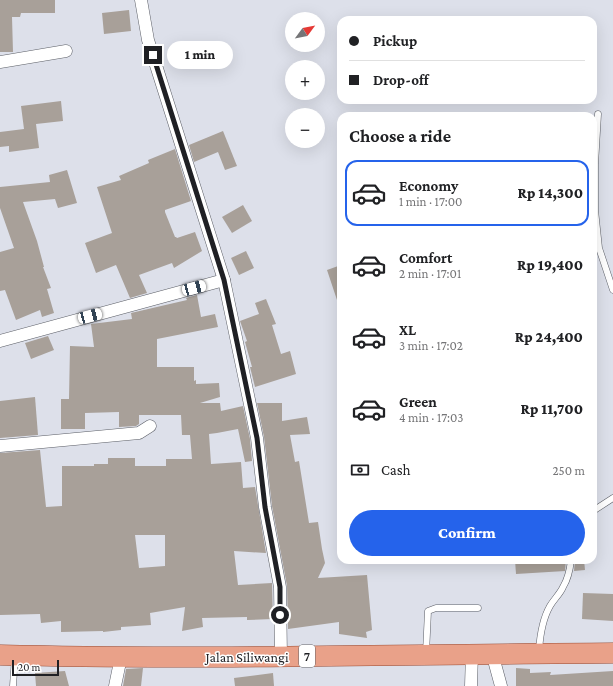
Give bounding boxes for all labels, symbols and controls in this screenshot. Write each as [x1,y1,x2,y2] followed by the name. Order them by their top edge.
[285,12,325,52] north arrow
[285,12,325,148] map controls
[373,33,417,49] text: Pickup
[167,41,233,69] callout: 1 min
[144,46,162,64] route end
[185,47,215,62] text: 1 min
[285,60,325,100] button: +
[373,72,429,88] text: Drop-off
[285,108,325,148] button: −
[349,126,451,146] text: Choose a ride
[351,175,387,211] icon: car
[399,178,458,194] text: Economy
[517,185,583,201] text: Rp 14,300
[399,194,462,209] text: 1 min · 17:00
[351,247,387,283] icon: car
[399,250,453,266] text: Comfort
[517,257,583,273] text: Rp 19,400
[399,266,461,281] text: 2 min · 17:01
[181,279,207,297] car
[77,307,103,325] car
[351,319,387,355] icon: car
[399,322,416,338] text: XL
[515,329,583,345] text: Rp 24,400
[399,338,463,353] text: 3 min · 17:02
[351,391,387,427] icon: car
[399,394,437,410] text: Green
[520,401,583,417] text: Rp 11,700
[399,410,463,425] text: 4 min · 17:03
[349,459,371,481] icon: cash
[381,462,411,478] text: Cash
[552,463,585,478] text: 250 m
[349,510,585,556] button: Confirm
[271,606,289,624] route start
[299,645,315,667] road number: 7
[203,649,289,665] street label: Jalan Siliwangi
[12,658,59,677] scale bar
[18,661,40,673] text: 20 m

